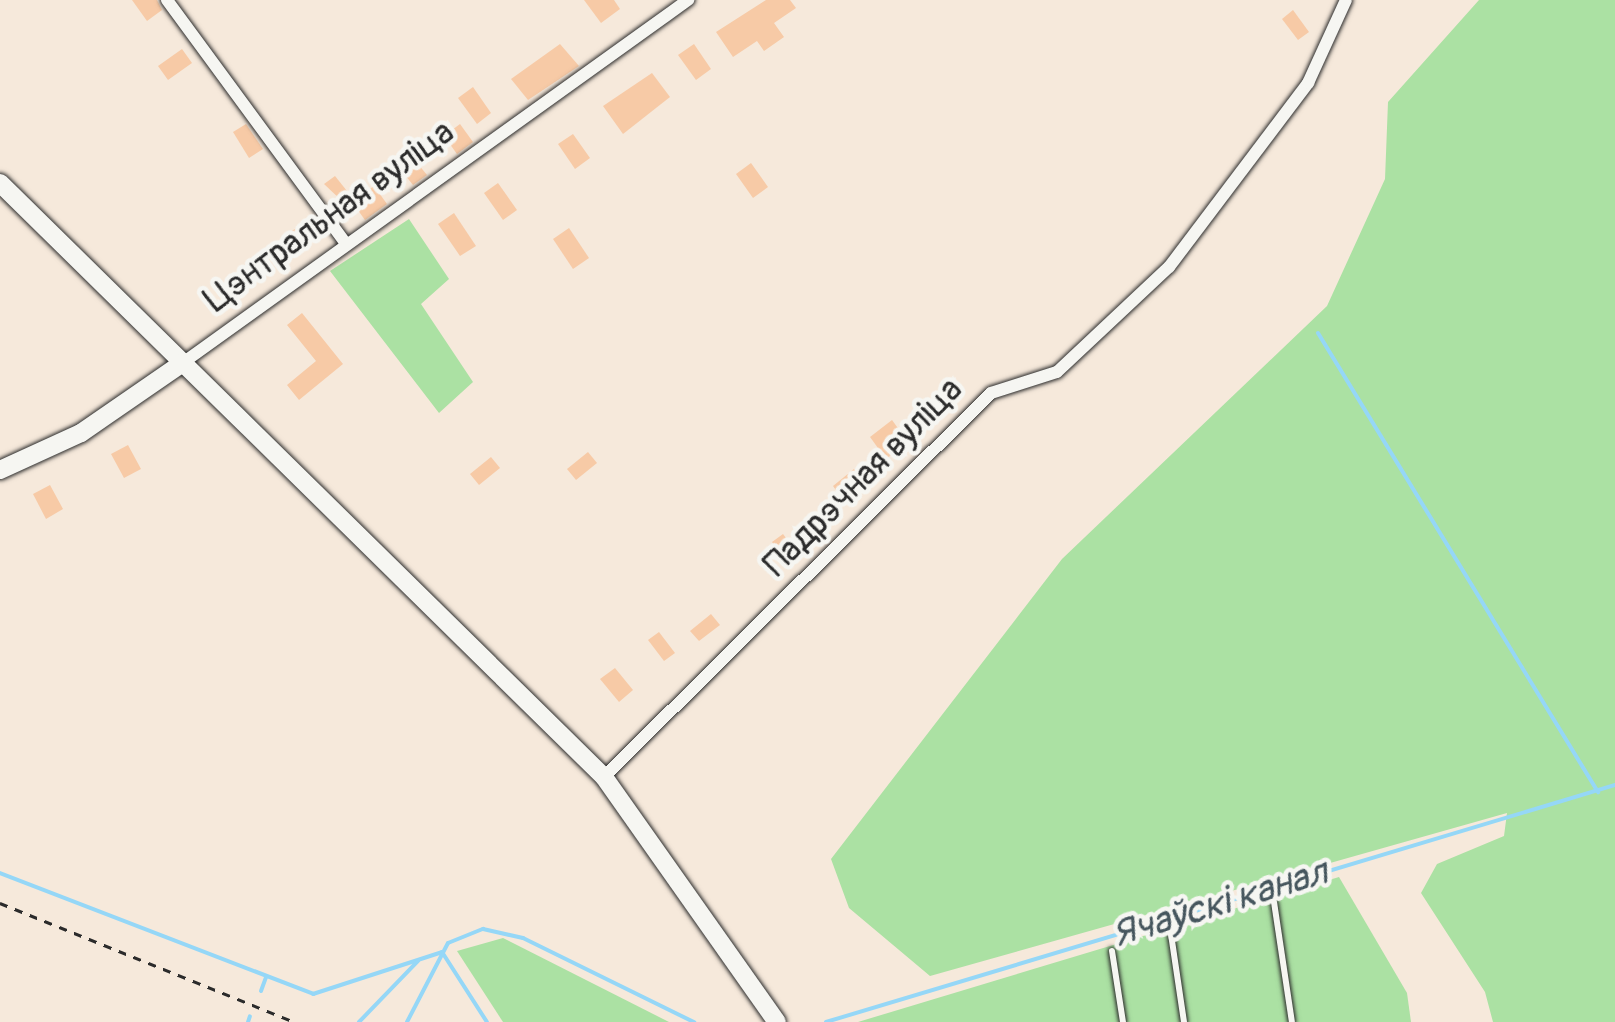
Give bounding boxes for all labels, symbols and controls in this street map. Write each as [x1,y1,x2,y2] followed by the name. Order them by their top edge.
[196,111,462,321] street label: Цэнтральная вуліца
[755,369,971,585] street label: Падрэчная вуліца
[1107,850,1333,958] water label: Ячаўскі канал

